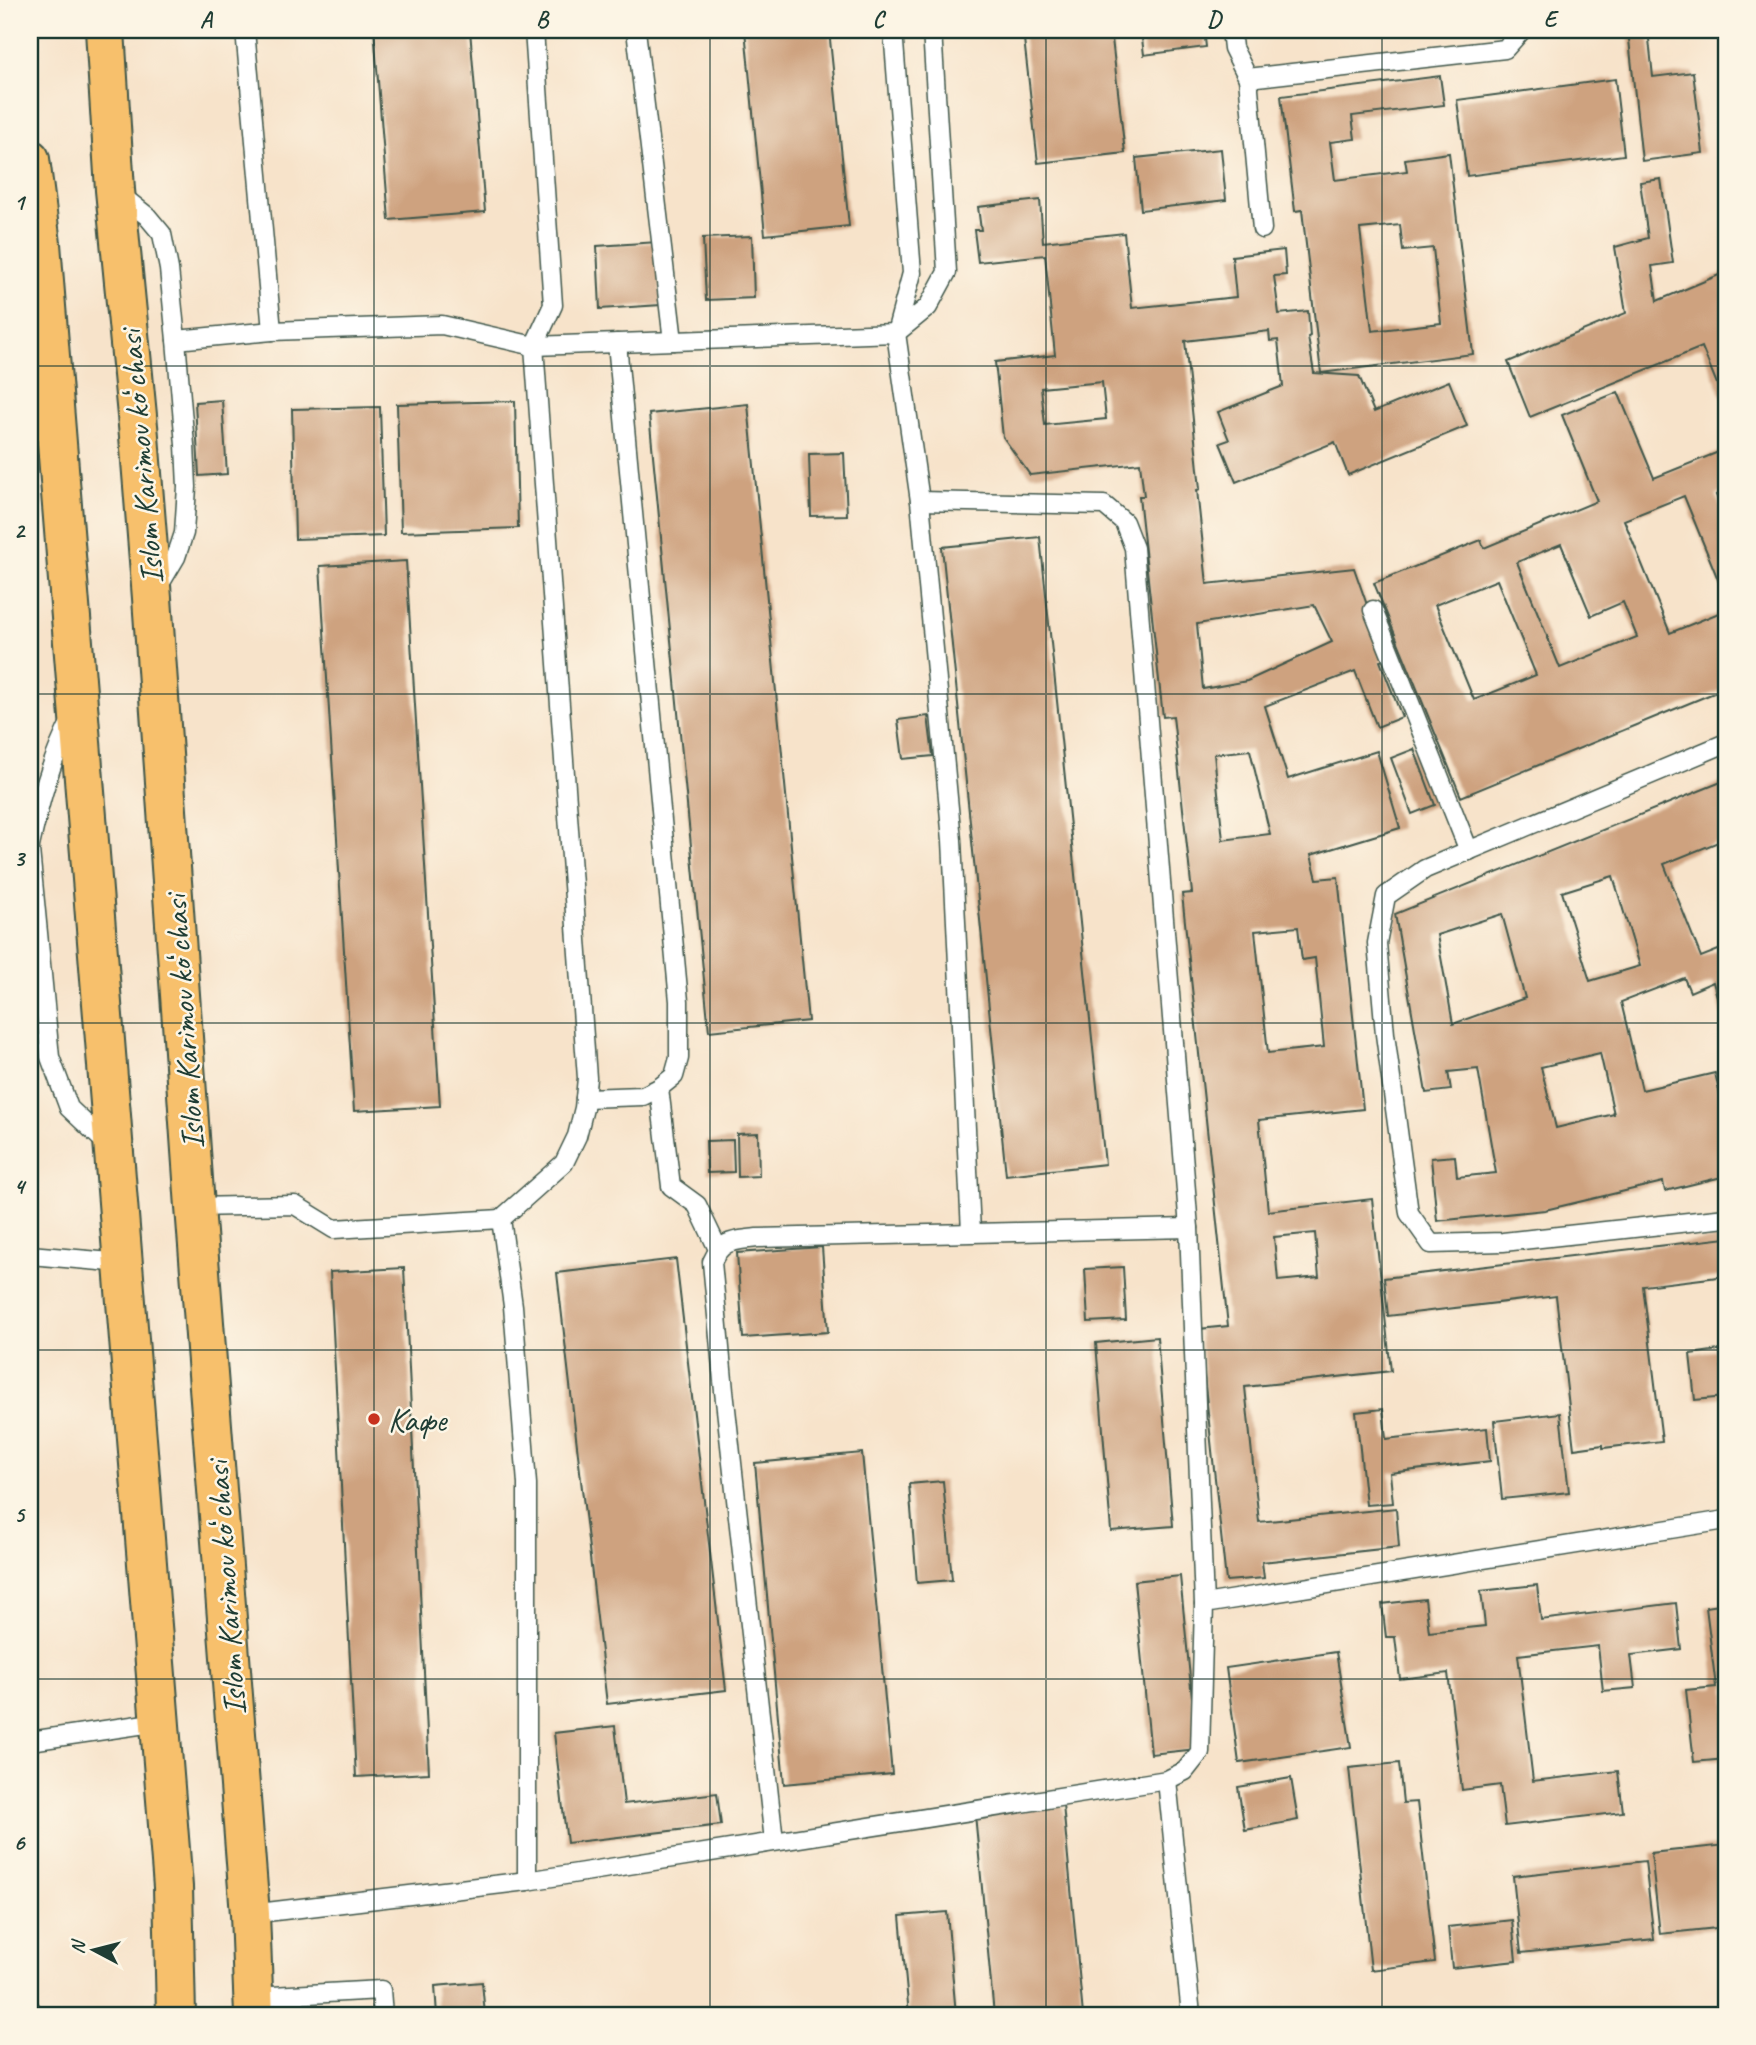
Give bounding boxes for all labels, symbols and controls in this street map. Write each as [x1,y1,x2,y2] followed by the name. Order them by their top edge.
[200,5,214,34] text: A
[536,5,550,34] text: B
[873,5,887,34] text: C
[1207,5,1223,34] text: D
[1544,5,1560,34] text: E
[14,188,27,217] text: 1
[109,324,173,586] street label: Islom Karimov koʻchasi
[14,516,27,545] text: 2
[14,844,27,873] text: 3
[154,890,214,1151] street label: Islom Karimov koʻchasi
[14,1172,27,1201] text: 4
[388,1399,448,1441] place label: Кафе
[366,1411,382,1427] marker: Кафе
[196,1456,256,1717] street label: Islom Karimov koʻchasi
[14,1500,26,1529] text: 5
[14,1828,27,1857] text: 6
[60,1916,130,1986] north arrow
[65,1938,91,1955] text: N

